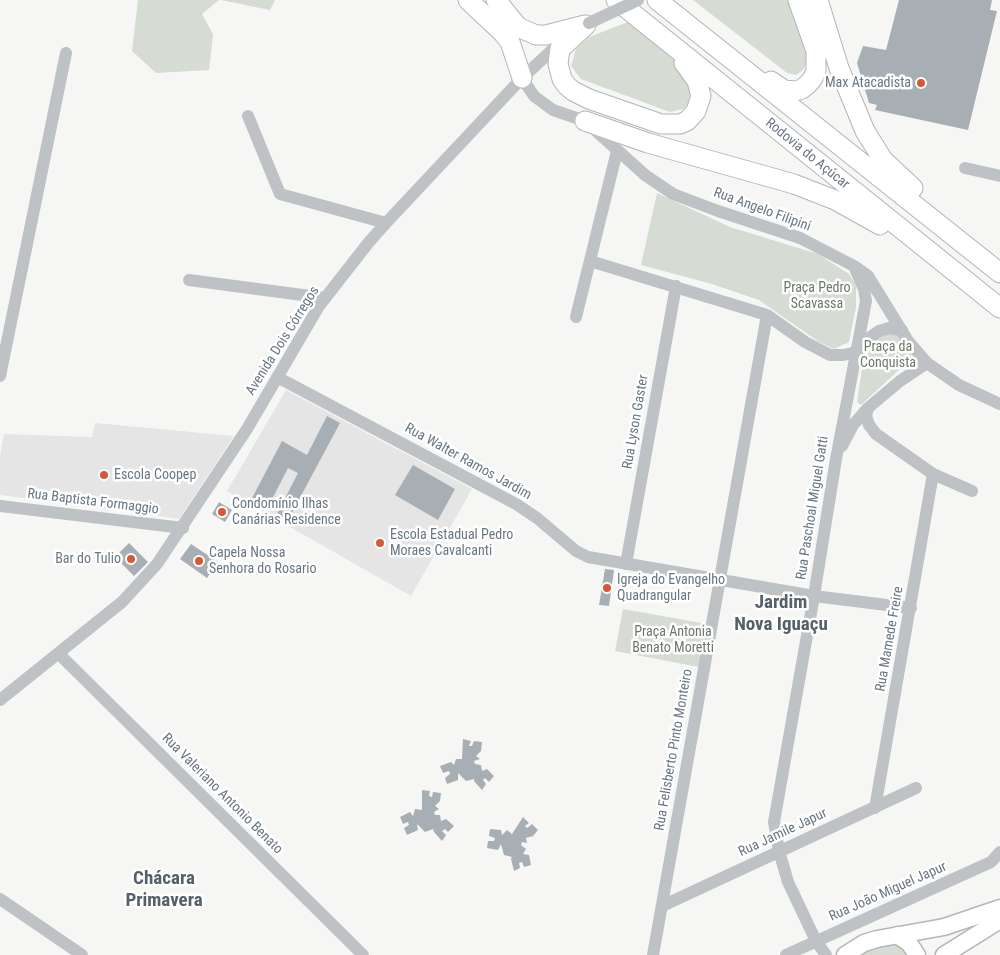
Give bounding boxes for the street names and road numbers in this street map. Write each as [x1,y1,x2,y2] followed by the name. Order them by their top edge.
[762,115,852,193] street label: Rodovia do Açúcar
[711,185,813,235] street label: Rua Angelo Filipini
[243,283,323,399] street label: Avenida Dois Córregos
[619,374,653,470] street label: Rua Lyson Gaster
[402,420,534,504] street label: Rua Walter Ramos Jardim
[793,435,833,581] street label: Rua Paschoal Miguel Gatti
[26,486,160,518] street label: Rua Baptista Formaggio
[872,585,908,693] street label: Rua Mamede Freire
[652,668,696,832] street label: Rua Felisberto Pinto Monteiro
[158,730,286,858] street label: Rua Valeriano Antonio Benato
[736,805,830,861] street label: Rua Jamile Japur
[827,859,949,925] street label: Rua João Miguel Japur

